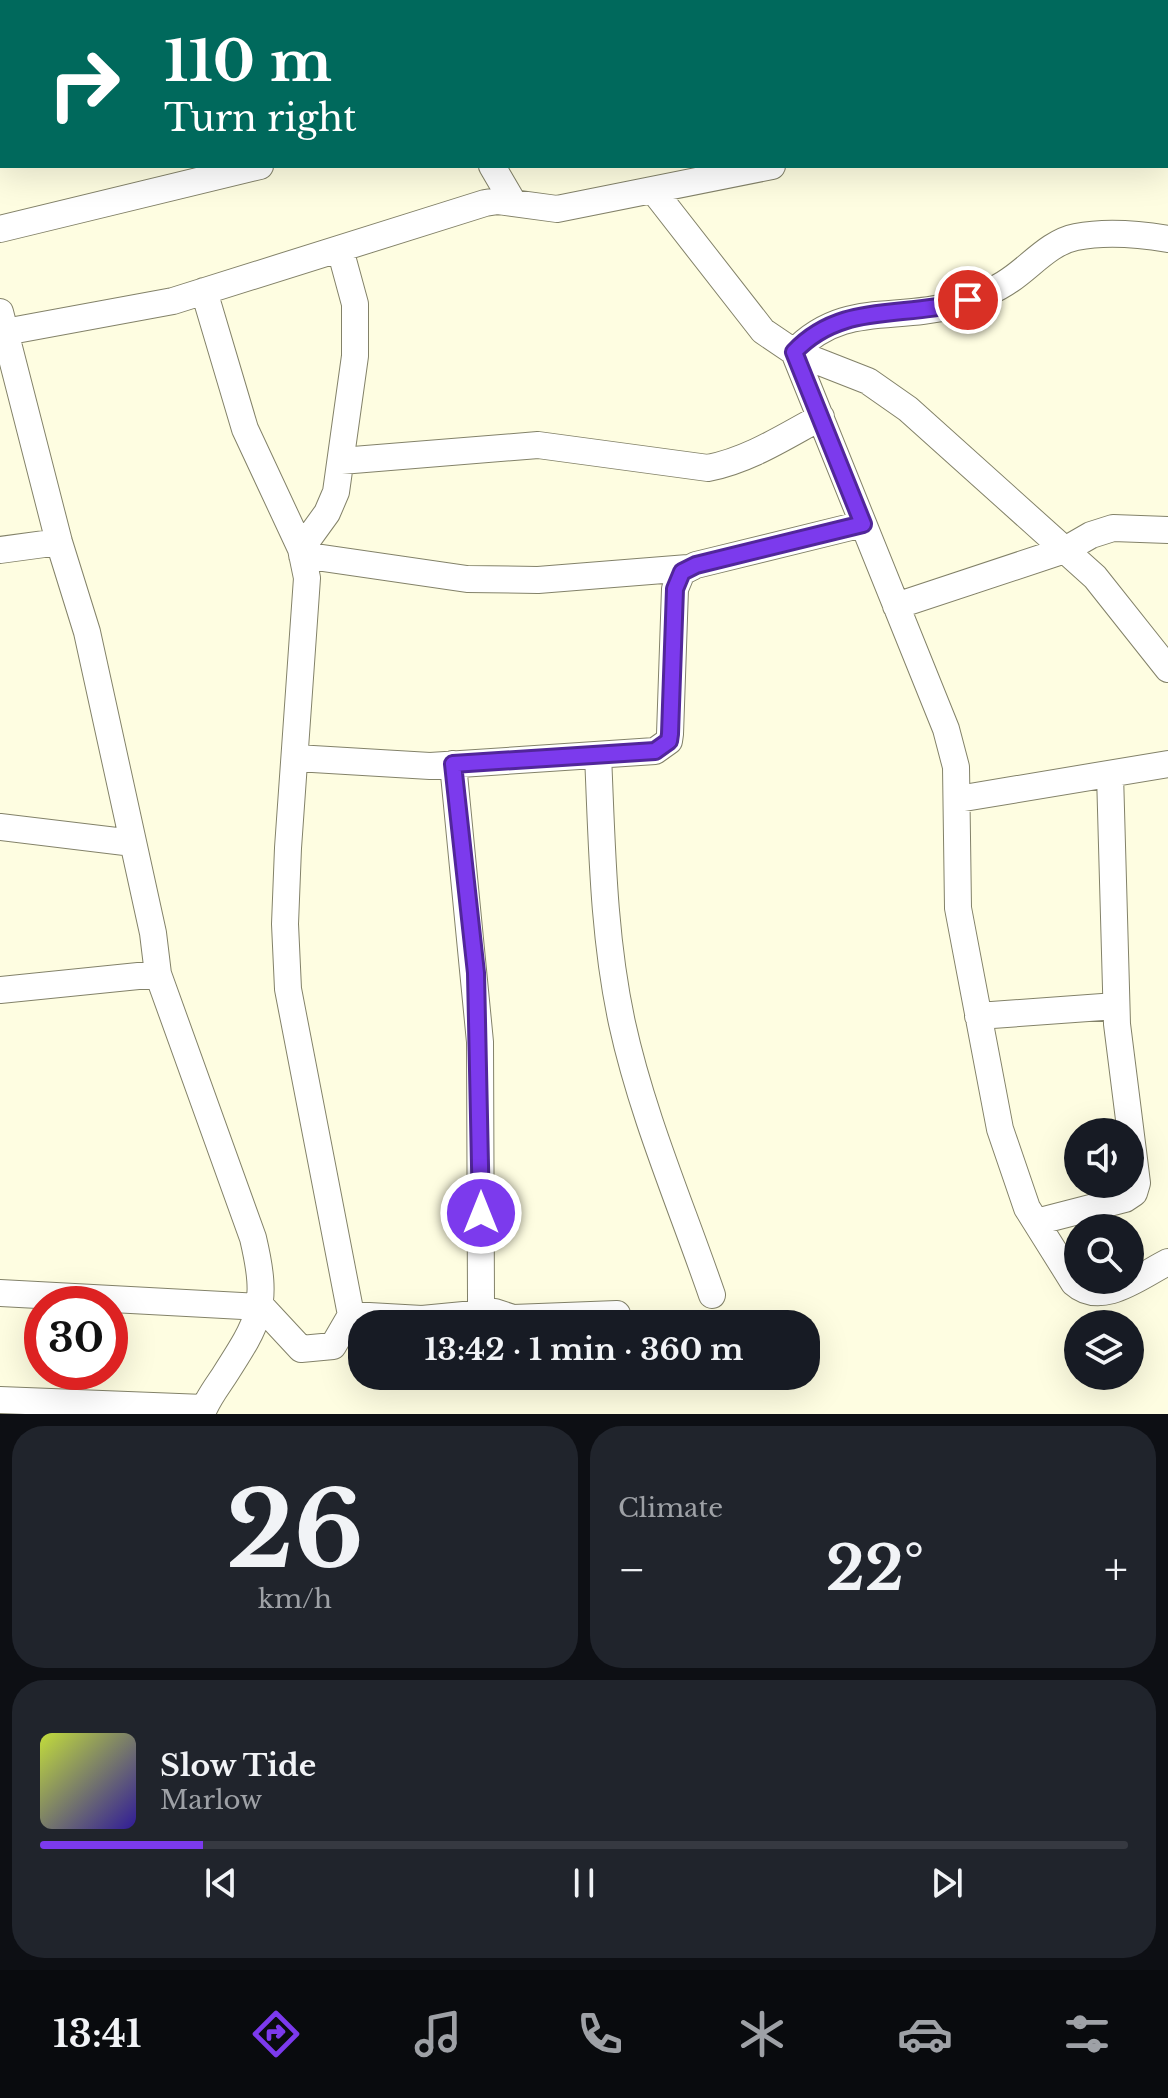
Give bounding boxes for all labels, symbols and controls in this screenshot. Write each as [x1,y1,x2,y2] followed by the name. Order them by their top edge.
[164,27,332,96] text: 110 m
[32,32,136,136] icon: right
[164,96,357,141] text: Turn right
[934,266,1002,334] pin
[946,278,990,322] icon: arrive
[1064,1118,1144,1390] map controls
[1064,1118,1144,1198] button: sound
[439,1171,523,1255] position arrow
[1064,1214,1144,1294] button: search
[24,1286,128,1390] speed limit sign: 30
[1064,1310,1144,1390] button: layers
[425,1331,743,1368] text: 13:42 · 1 min · 360 m
[226,1466,364,1595] text: 26
[618,1492,723,1524] text: Climate
[826,1532,924,1606] text: 22°
[618,1542,646,1597] text: −
[1104,1542,1128,1597] text: +
[258,1583,332,1615] text: km/h
[160,1747,316,1784] text: Slow Tide
[160,1784,262,1816] text: Marlow
[199,1861,243,1905] icon: previous
[562,1861,606,1905] icon: pause
[925,1861,969,1905] icon: next
[248,2006,304,2062] icon: directions
[410,2006,466,2062] icon: music
[572,2006,628,2062] icon: phone
[734,2006,790,2062] icon: climate
[897,2006,953,2062] icon: car
[1059,2006,1115,2062] icon: filters
[53,2012,142,2057] text: 13:41

